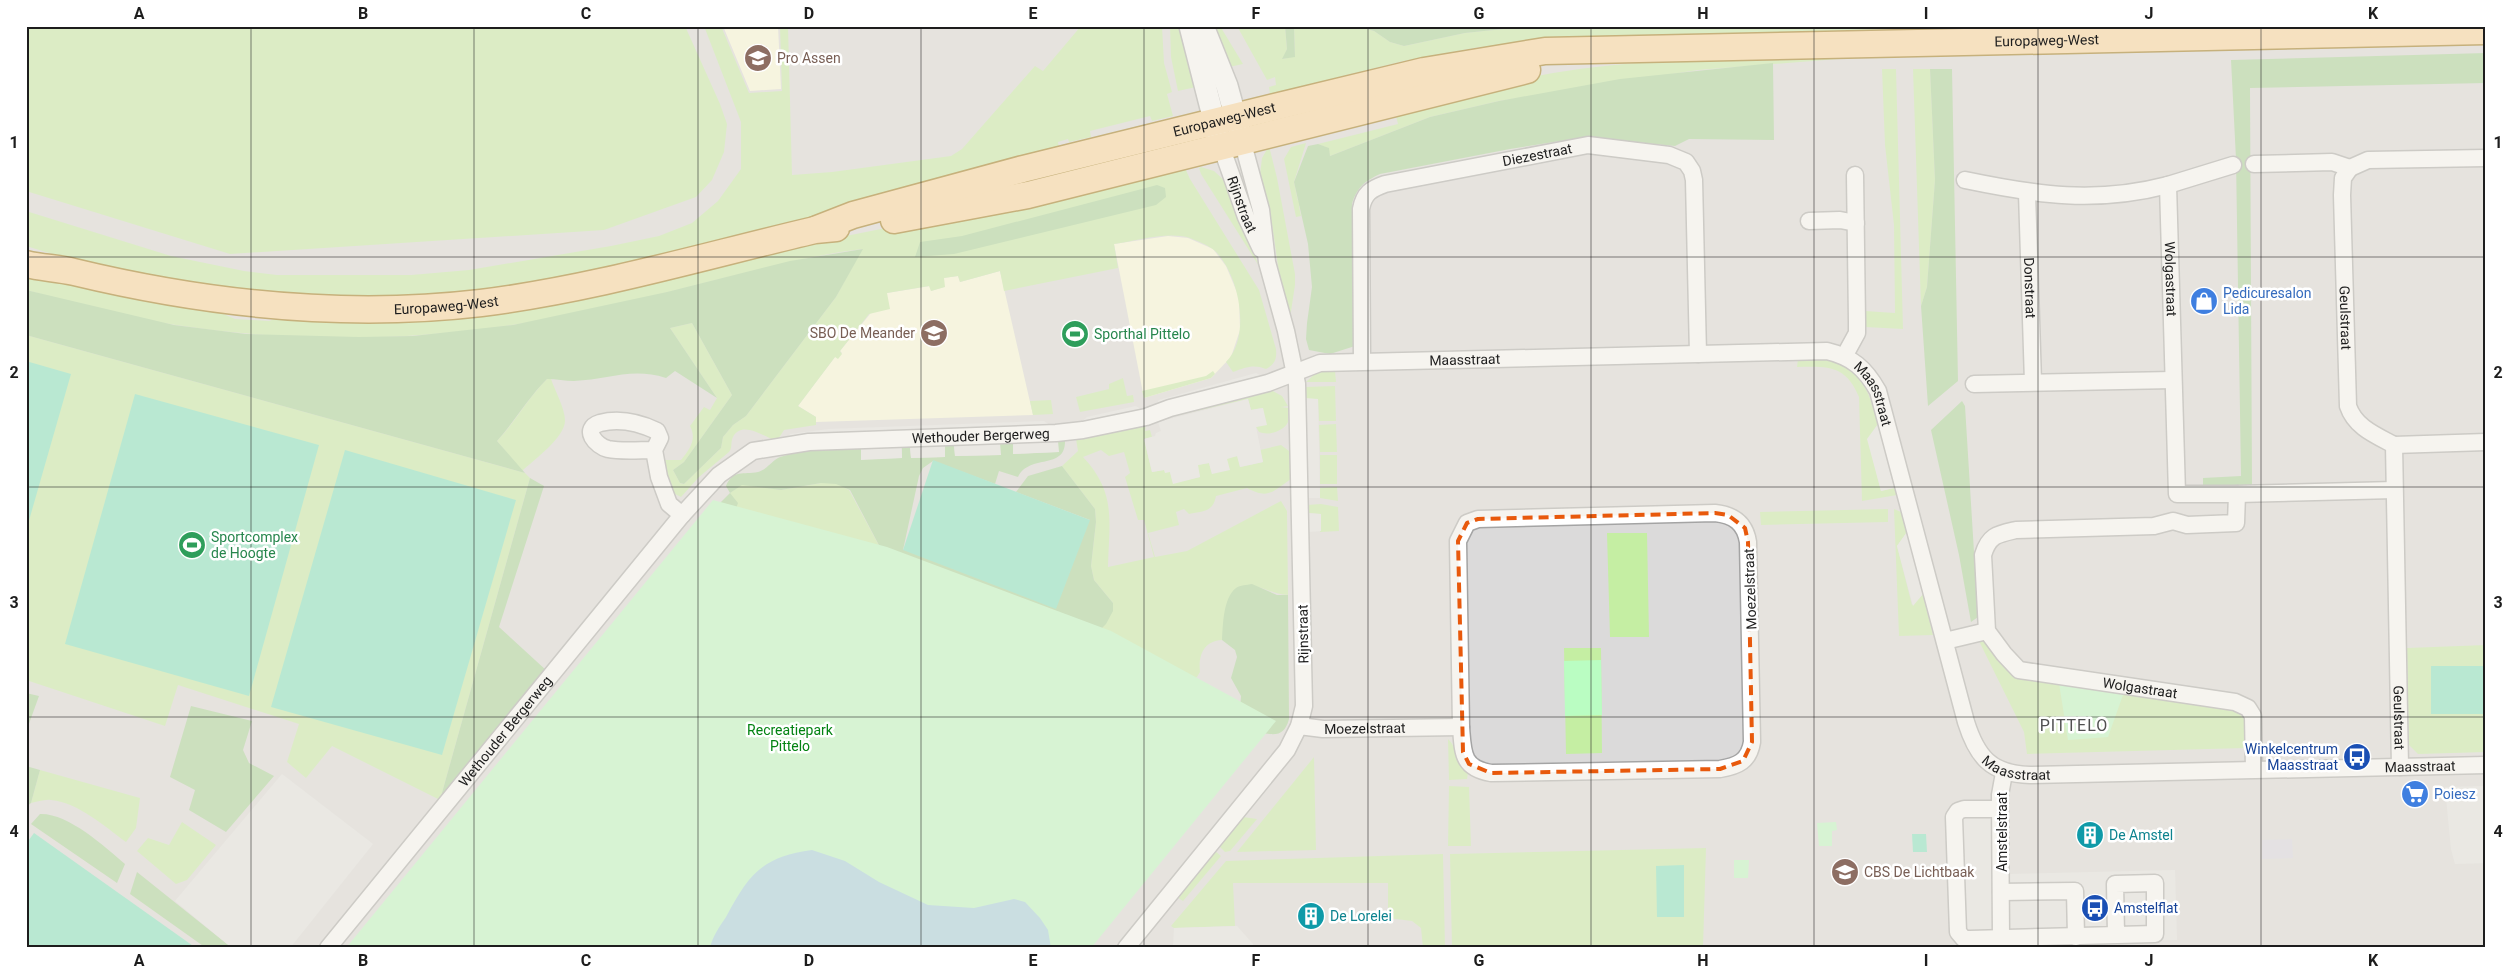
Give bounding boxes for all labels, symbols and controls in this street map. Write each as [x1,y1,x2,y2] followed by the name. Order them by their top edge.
[134,4,145,23] text: A
[358,4,368,23] text: B
[581,4,591,23] text: C
[804,4,814,23] text: D
[1029,4,1038,23] text: E
[1252,4,1261,23] text: F
[1474,4,1485,23] text: G
[1697,4,1709,23] text: H
[1924,4,1928,23] text: I
[2145,4,2153,23] text: J
[2368,4,2379,23] text: K
[1994,31,2100,49] street label: Europaweg-West
[743,43,773,73] school or university icon: Pro Assen
[777,50,841,66] place label: Pro Assen
[1171,99,1277,140] street label: Europaweg-West
[9,133,19,152] text: 1
[2493,133,2503,152] text: 1
[1501,140,1574,169] street label: Diezestraat
[1224,174,1260,236] street label: Rijnstraat
[2162,241,2180,317] street label: Wolgastraat
[2021,257,2039,319] street label: Donstraat
[2223,285,2312,317] place label: Pedicuresalon Lida
[2337,285,2354,350] street label: Geulstraat
[2189,286,2219,316] shop icon: Pedicuresalon Lida
[394,293,500,317] street label: Europaweg-West
[919,318,949,348] school or university icon: SBO De Meander
[1060,319,1090,349] sports icon: Sporthal Pittelo
[810,325,915,341] place label: SBO De Meander
[1094,326,1190,342] place label: Sporthal Pittelo
[1429,351,1501,368] street label: Maasstraat
[1851,358,1895,428] street label: Maasstraat
[9,363,19,382] text: 2
[2493,363,2503,382] text: 2
[911,425,1050,446] street label: Wethouder Bergerweg
[211,529,298,561] place label: Sportcomplex de Hoogte
[177,530,207,560] sports icon: Sportcomplex de Hoogte
[1741,548,1759,630] street label: Moezelstraat
[9,593,19,612] text: 3
[2493,593,2503,612] text: 3
[1294,604,1312,664] street label: Rijnstraat
[455,673,555,790] street label: Wethouder Bergerweg
[2102,674,2179,701] street label: Wolgastraat
[2390,685,2408,750] street label: Geulstraat
[2040,716,2108,735] district label: PITTELO
[1324,720,1406,737] street label: Moezelstraat
[747,722,834,754] park label: Recreatiepark Pittelo
[2245,741,2338,773] place label: Winkelcentrum Maasstraat
[2342,742,2372,772] bus stop icon: Winkelcentrum Maasstraat
[1979,752,2051,783] street label: Maasstraat
[2384,758,2456,775] street label: Maasstraat
[2400,779,2430,809] supermarket icon: Poiesz
[2434,786,2476,802] place label: Poiesz
[1994,792,2010,872] street label: Amstelstraat
[2075,820,2105,850] building icon: De Amstel
[9,822,19,841] text: 4
[2493,822,2503,841] text: 4
[2109,827,2173,843] place label: De Amstel
[1830,857,1860,887] school or university icon: CBS De Lichtbaak
[1864,864,1975,880] place label: CBS De Lichtbaak
[2080,893,2110,923] bus stop icon: Amstelflat
[2114,900,2179,916] place label: Amstelflat
[1296,901,1326,931] building icon: De Lorelei
[1330,908,1392,924] place label: De Lorelei
[134,951,145,970] text: A
[358,951,368,970] text: B
[581,951,591,970] text: C
[804,951,814,970] text: D
[1029,951,1038,970] text: E
[1252,951,1261,970] text: F
[1474,951,1485,970] text: G
[1697,951,1709,970] text: H
[1924,951,1928,970] text: I
[2145,951,2153,970] text: J
[2368,951,2379,970] text: K

